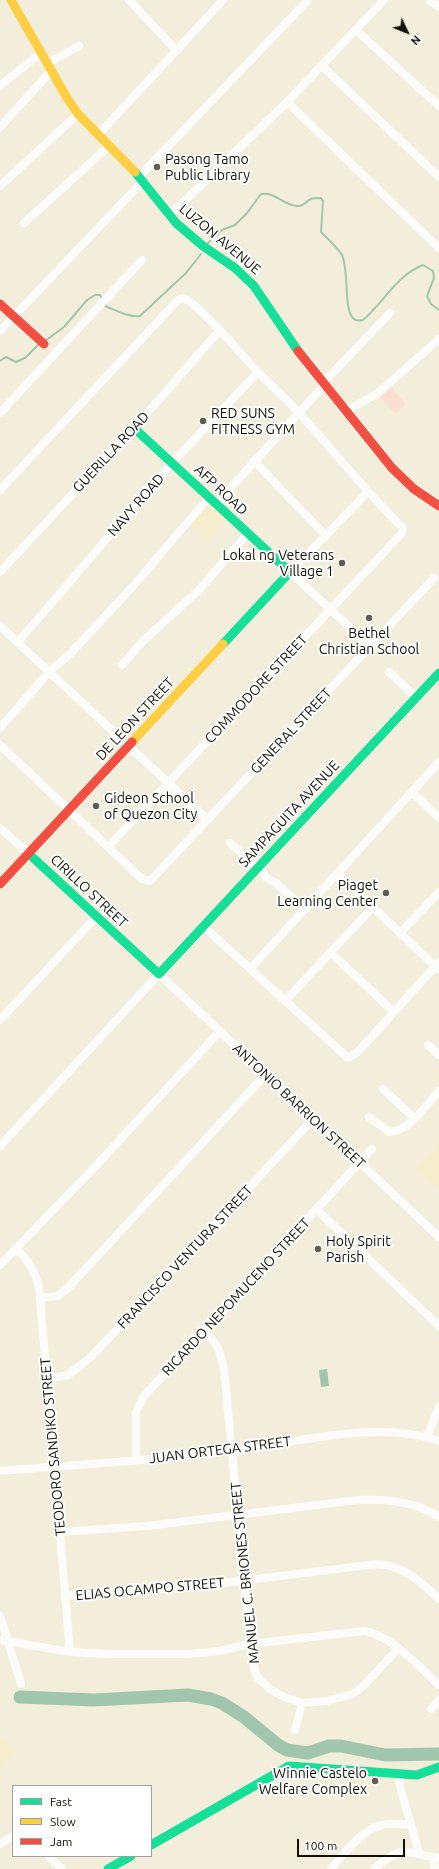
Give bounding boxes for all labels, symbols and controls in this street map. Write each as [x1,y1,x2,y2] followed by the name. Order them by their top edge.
[387,12,427,52] north arrow
[409,33,423,47] text: N
[165,151,250,184] place label: Pasong Tamo Public Library
[152,162,162,172] marker: Pasong Tamo Public Library
[176,200,264,278] street label: LUZON AVENUE
[211,405,295,438] place label: RED SUNS FITNESS GYM
[69,408,153,496] street label: GUERILLA ROAD
[198,416,208,426] marker: RED SUNS FITNESS GYM
[191,461,251,519] street label: AFP ROAD
[104,470,168,540] street label: NAVY ROAD
[222,547,334,580] place label: Lokal ng Veterans Village 1
[337,558,347,568] marker: Lokal ng Veterans Village 1
[364,613,374,623] marker: Bethel Christian School
[319,625,419,658] place label: Bethel Christian School
[201,631,311,747] street label: COMMODORE STREET
[92,674,178,764] street label: DE LEON STREET
[247,685,335,777] street label: GENERAL STREET
[235,757,343,871] street label: SAMPAGUITA AVENUE
[104,790,197,822] place label: Gideon School of Quezon City
[91,801,101,811] marker: Gideon School of Quezon City
[47,851,131,931] street label: CIRILLO STREET
[277,877,378,910] place label: Piaget Learning Center
[381,888,391,898] marker: Piaget Learning Center
[229,1040,369,1172] street label: ANTONIO BARRION STREET
[114,1182,256,1332] street label: FRANCISCO VENTURA STREET
[158,1215,314,1379] street label: RICARDO NEPOMUCENO STREET
[326,1233,391,1266] place label: Holy Spirit Parish
[313,1244,323,1254] marker: Holy Spirit Parish
[37,1357,69,1537] street label: TEODORO SANDIKO STREET
[148,1433,292,1467] street label: JUAN ORTEGA STREET
[227,1481,263,1665] street label: MANUEL C. BRIONES STREET
[75,1574,225,1604] street label: ELIAS OCAMPO STREET
[259,1765,367,1798] place label: Winnie Castelo Welfare Complex
[370,1776,380,1786] marker: Winnie Castelo Welfare Complex
[12,1785,152,1857] legend
[50,1795,72,1808] text: Fast
[50,1815,76,1828] text: Slow
[299,1831,407,1857] scale bar
[50,1835,72,1848] text: Jam
[304,1839,337,1852] text: 100 m

